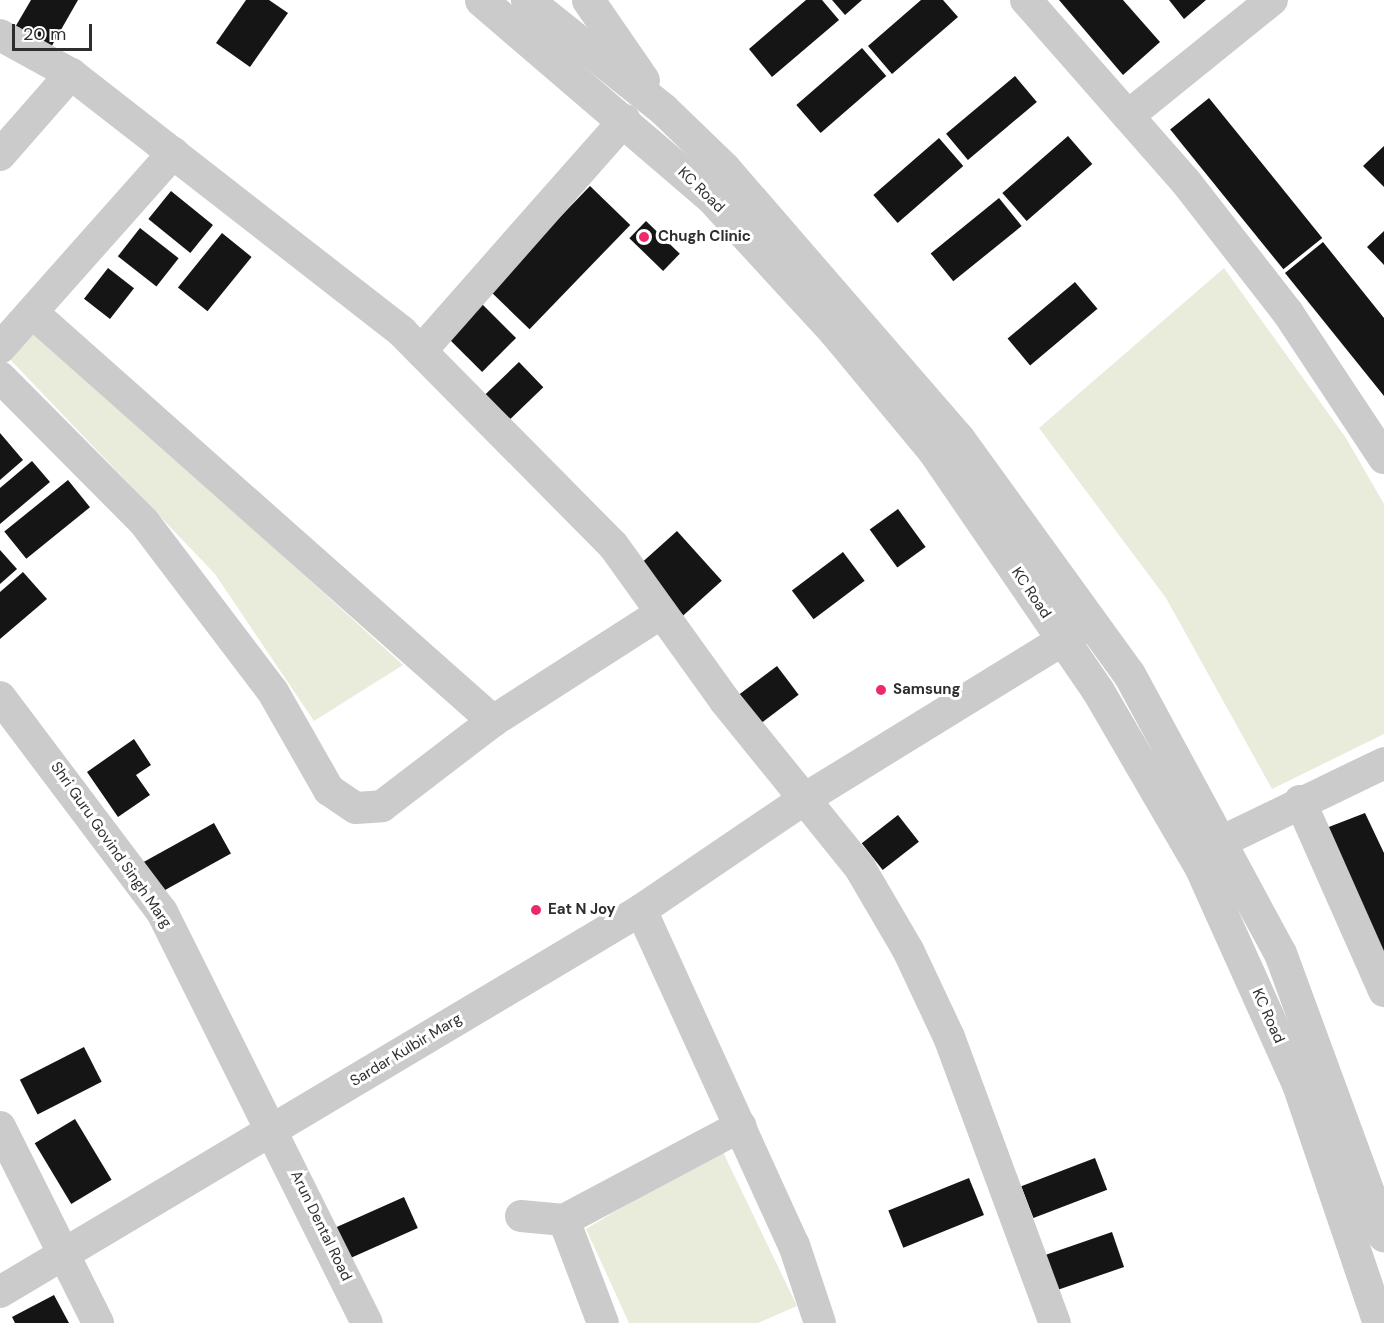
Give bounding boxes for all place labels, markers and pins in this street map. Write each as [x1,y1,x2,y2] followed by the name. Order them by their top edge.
[635,228,653,246] marker: Chugh Clinic
[658,228,751,246] place label: Chugh Clinic
[893,681,960,699] place label: Samsung
[874,683,888,697] marker: Samsung
[548,901,616,919] place label: Eat N Joy
[529,903,543,917] marker: Eat N Joy

